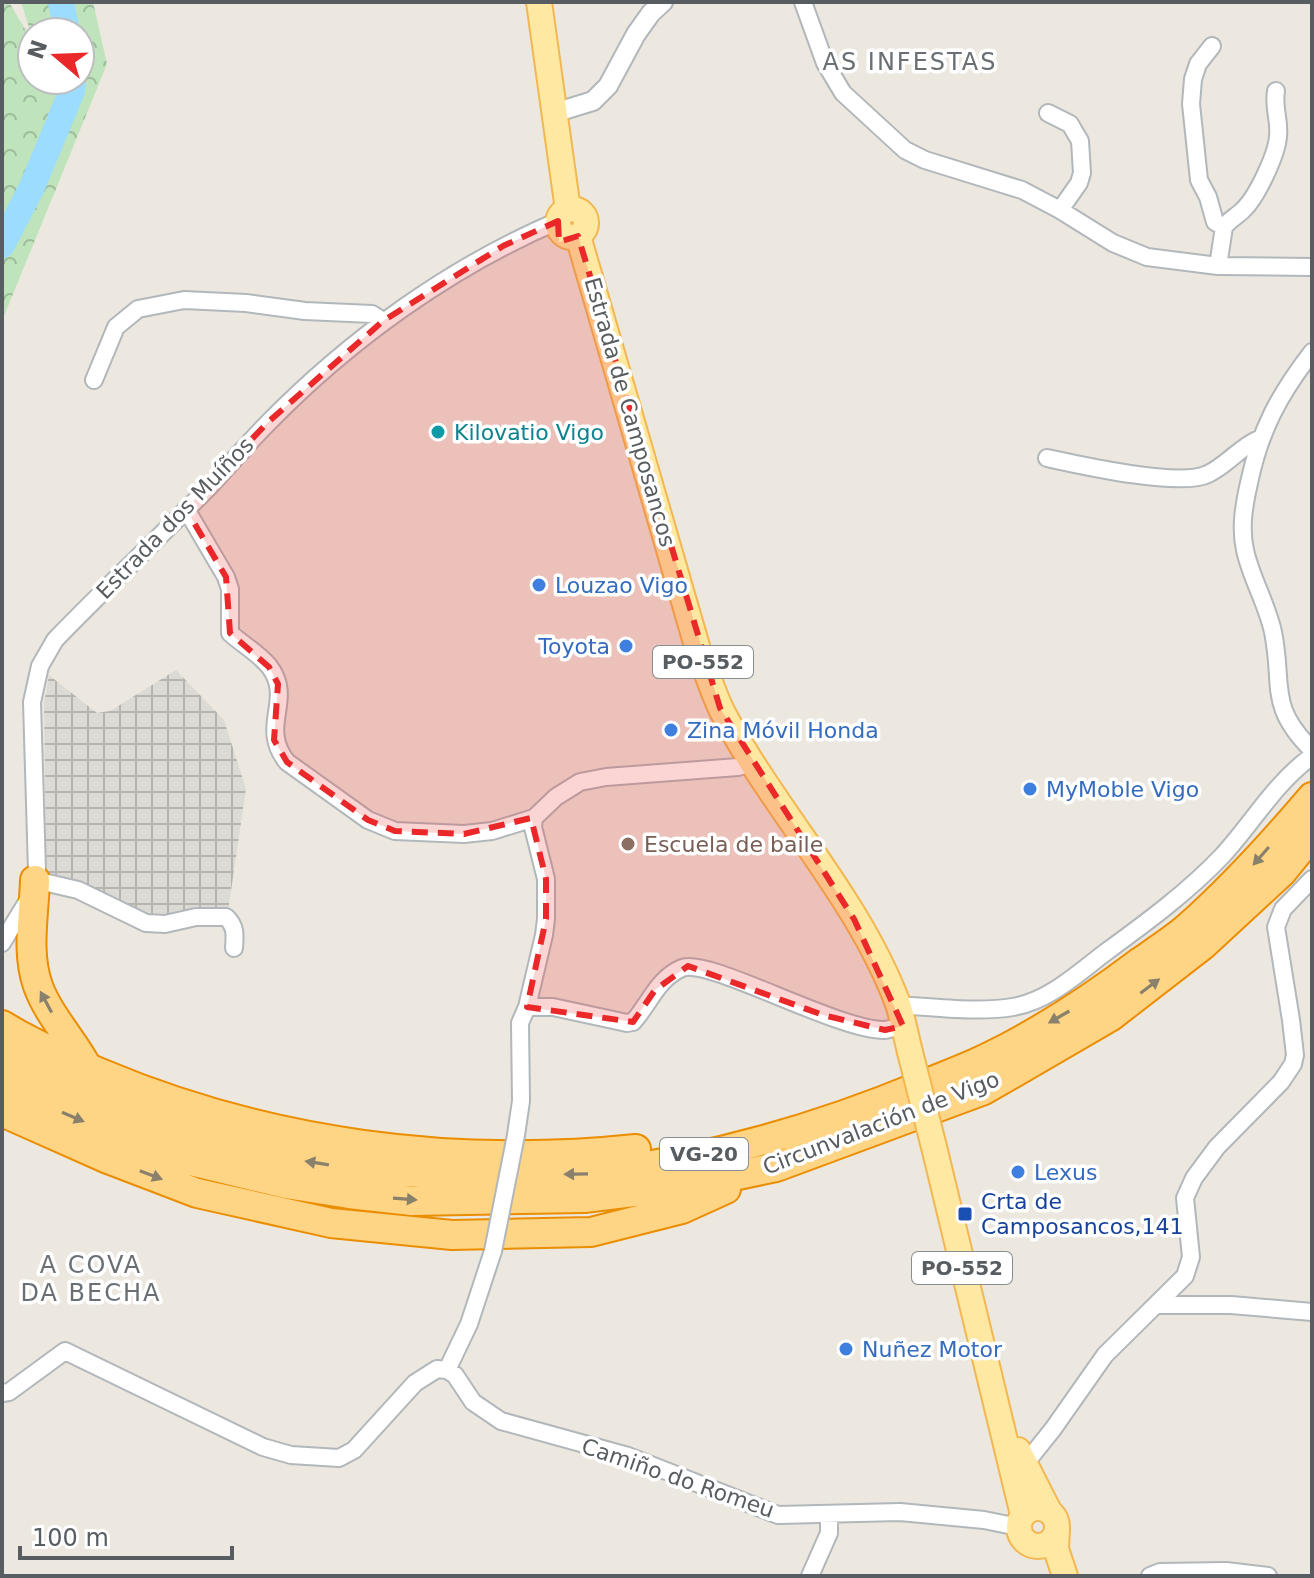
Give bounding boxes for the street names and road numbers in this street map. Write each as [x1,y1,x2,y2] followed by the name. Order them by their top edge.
[580,274,680,550] street label: Estrada de Camposancos
[91,432,259,604] street label: Estrada dos Muíños
[653,646,753,678] road number: PO-552
[759,1066,1003,1180] street label: Circunvalación de Vigo
[660,1138,748,1170] road number: VG-20
[912,1252,1012,1284] road number: PO-552
[578,1433,778,1523] street label: Camiño do Romeu

